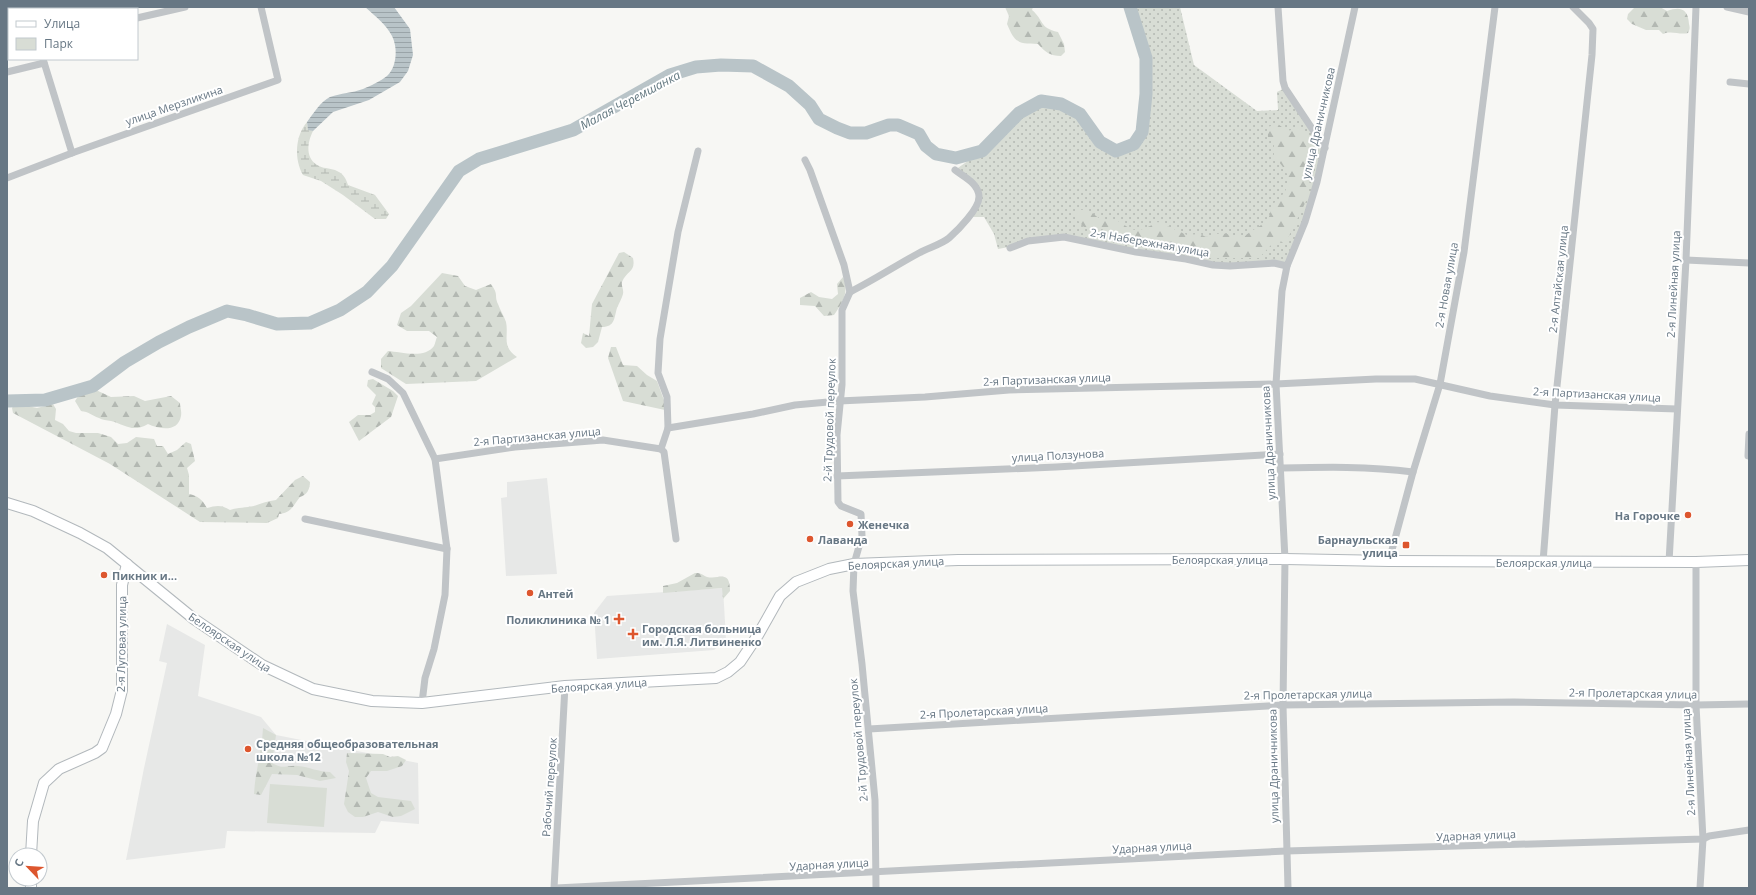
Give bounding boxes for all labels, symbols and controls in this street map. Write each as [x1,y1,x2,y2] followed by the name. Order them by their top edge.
[8,8,138,60] legend
[44,15,80,32] text: Улица
[44,35,74,52] text: Парк
[577,66,683,134] water label: Малая Черемшанка
[1298,66,1338,180] street label: улица Драничникова
[123,81,225,129] street label: улица Мерзликина
[1089,224,1211,260] street label: 2-я Набережная улица
[1545,224,1571,334] street label: 2-я Алтайская улица
[1663,230,1683,338] street label: 2-я Линейная улица
[1431,241,1461,329] street label: 2-я Новая улица
[819,358,839,482] street label: 2-й Трудовой переулок
[983,369,1111,389] street label: 2-я Партизанская улица
[1533,383,1661,405] street label: 2-я Партизанская улица
[1258,386,1278,500] street label: улица Драничникова
[473,423,601,449] street label: 2-я Партизанская улица
[1011,445,1105,465] street label: улица Ползунова
[1615,508,1680,523] place label: На Горочке
[1683,510,1693,520] marker: На Горочке
[858,517,909,532] place label: Женечка
[845,519,855,529] marker: Женечка
[818,532,868,547] place label: Лаванда
[1318,532,1398,560] place label: Барнаульская улица
[805,534,815,544] marker: Лаванда
[1401,540,1411,550] marker: Барнаульская улица
[1172,552,1268,567] street label: Белоярская улица
[847,553,945,573] street label: Белоярская улица
[1496,555,1592,570] street label: Белоярская улица
[112,568,177,583] place label: Пикник и...
[99,570,109,580] marker: Пикник и...
[538,586,573,601] place label: Антей
[525,588,535,598] marker: Антей
[113,596,129,692] street label: 2-я Луговая улица
[186,609,274,675] street label: Белоярская улица
[506,612,610,627] place label: Поликлиника № 1
[613,613,625,625] marker: Поликлиника № 1
[642,621,762,649] place label: Городская больница им. Л.Я. Литвиненко
[627,628,639,640] marker: Городская больница им. Л.Я. Литвиненко
[550,674,648,696] street label: Белоярская улица
[845,677,871,802] street label: 2-й Трудовой переулок
[1569,684,1697,702] street label: 2-я Пролетарская улица
[1244,685,1372,703] street label: 2-я Пролетарская улица
[919,700,1049,722] street label: 2-я Пролетарская улица
[1678,708,1698,816] street label: 2-я Линейная улица
[1265,709,1281,823] street label: улица Драничникова
[256,736,439,764] place label: Средняя общеобразовательная школа №12
[538,737,560,837] street label: Рабочий переулок
[243,744,253,754] marker: Средняя общеобразовательная школа №12
[1436,826,1516,844] street label: Ударная улица
[1112,837,1192,857] street label: Ударная улица
[8,847,48,887] north arrow
[789,854,869,874] street label: Ударная улица
[10,856,27,869] text: С

